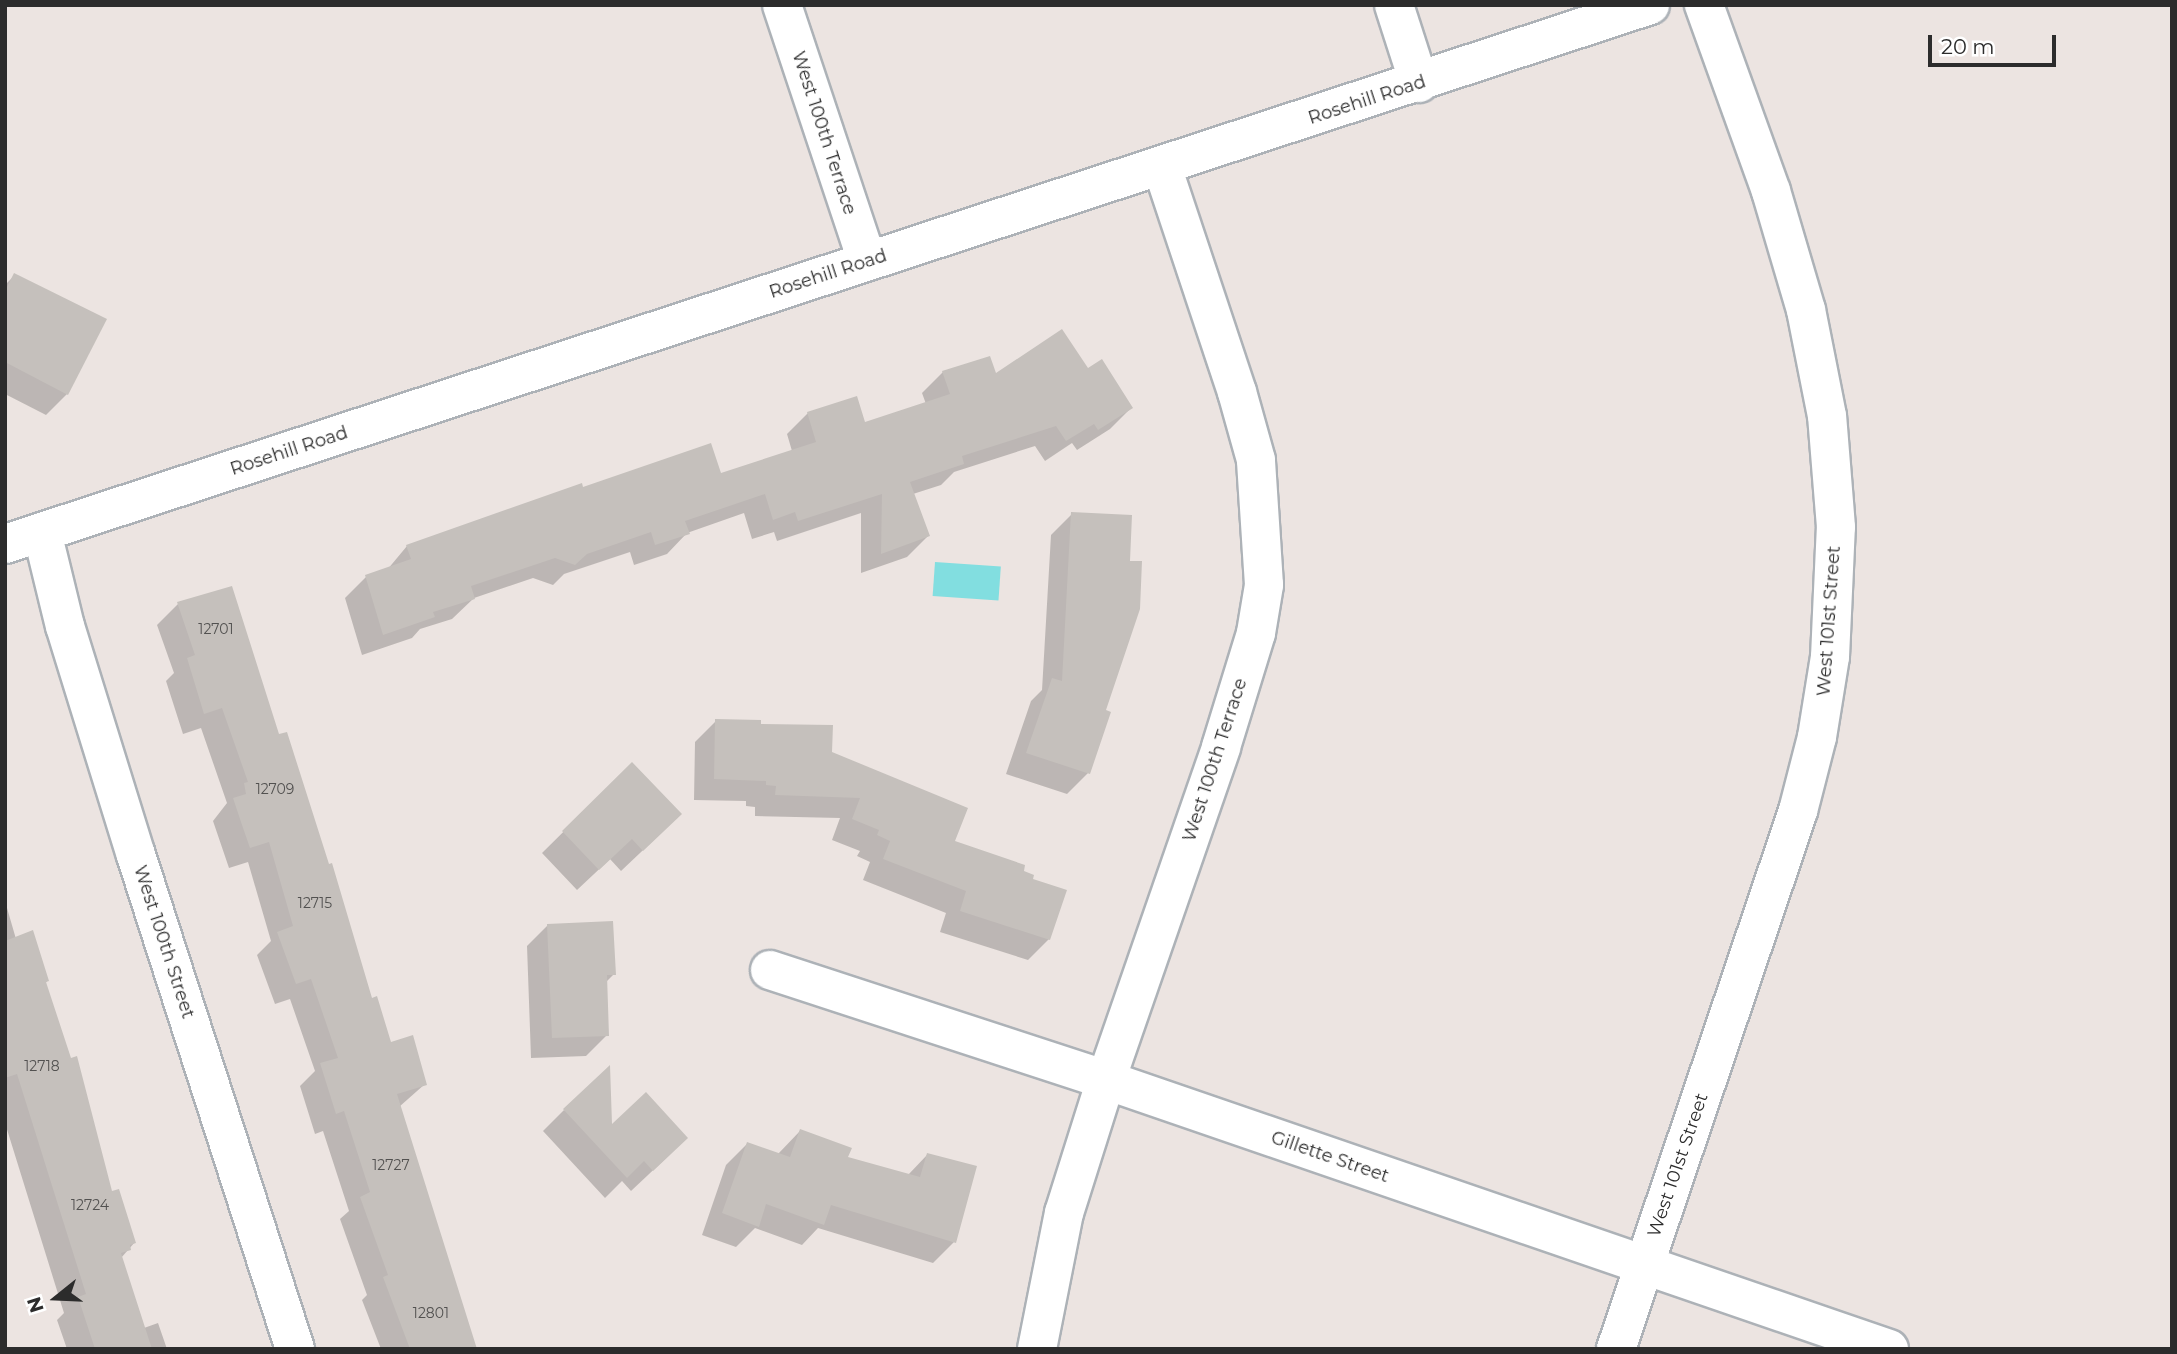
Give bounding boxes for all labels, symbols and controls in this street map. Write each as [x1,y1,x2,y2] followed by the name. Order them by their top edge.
[1932,21,2060,65] scale bar
[1941,34,1995,59] text: 20 m
[787,49,861,217] street label: West 100th Terrace
[1305,71,1429,129] street label: Rosehill Road
[766,245,890,303] street label: Rosehill Road
[227,422,351,480] street label: Rosehill Road
[1813,545,1845,697] street label: West 101st Street
[198,621,234,637] house number: 12701
[1178,676,1252,844] street label: West 100th Terrace
[256,781,294,797] house number: 12709
[129,863,199,1021] street label: West 100th Street
[298,895,332,911] house number: 12715
[24,1058,60,1074] house number: 12718
[1643,1090,1713,1240] street label: West 101st Street
[1268,1127,1392,1187] street label: Gillette Street
[372,1157,410,1173] house number: 12727
[71,1197,109,1213] house number: 12724
[21,1263,91,1333] north arrow
[22,1294,49,1316] text: N
[413,1305,449,1321] house number: 12801

